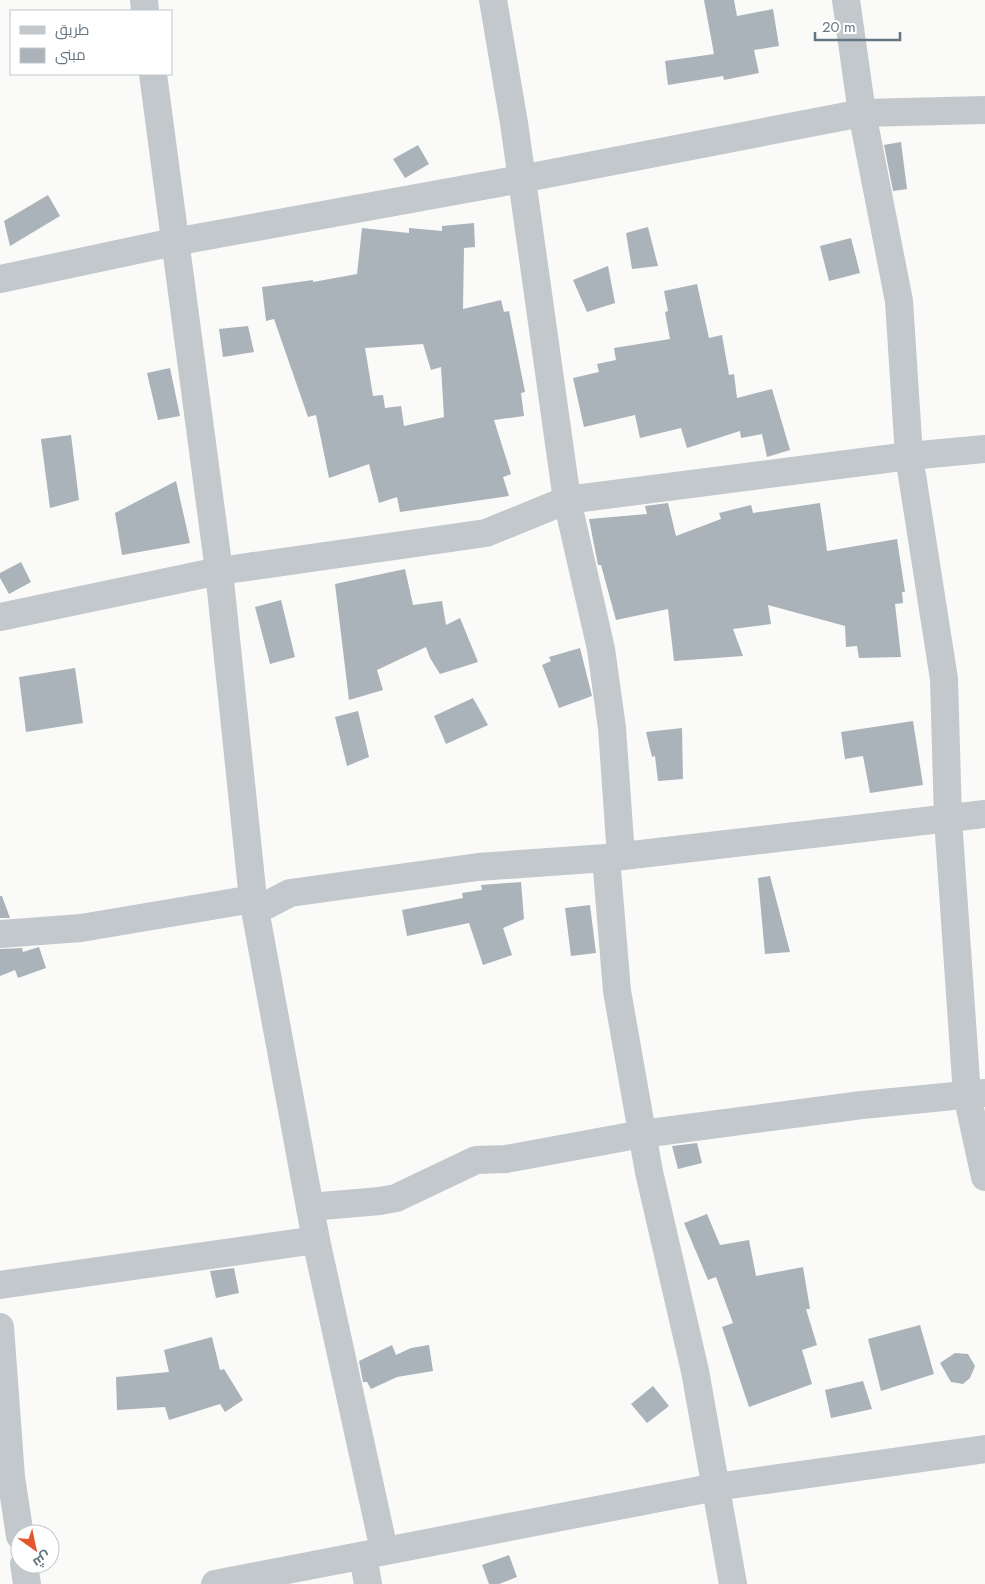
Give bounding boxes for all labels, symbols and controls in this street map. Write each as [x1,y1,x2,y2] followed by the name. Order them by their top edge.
[10,10,172,75] legend
[815,10,900,42] scale bar
[822,16,856,38] text: 20 m
[55,19,89,41] text: طريق
[55,44,86,66] text: مبنى
[10,1524,60,1574] north arrow
[29,1547,55,1573] text: ش

